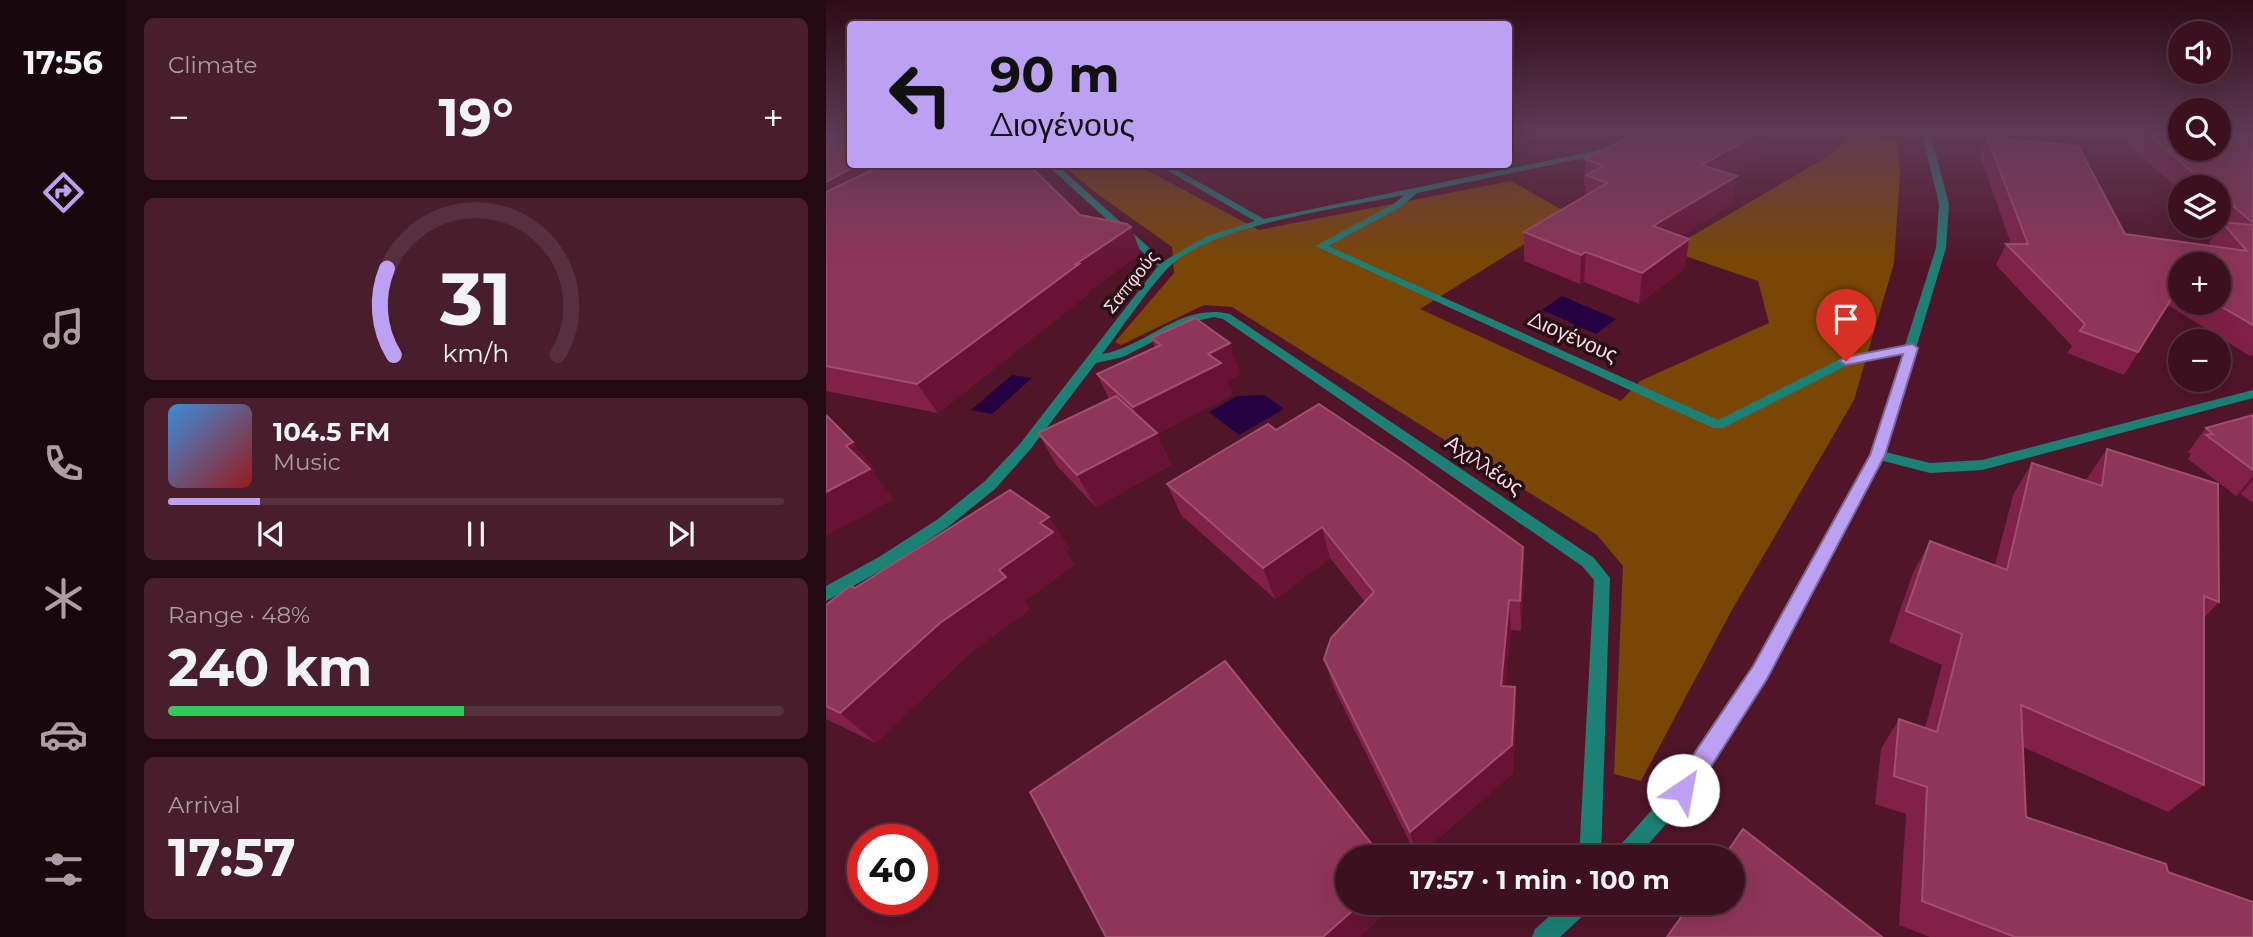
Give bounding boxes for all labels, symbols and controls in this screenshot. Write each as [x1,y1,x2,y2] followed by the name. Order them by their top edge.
[2168,21,2231,392] map controls
[2168,21,2231,84] button: sound
[23,43,103,82] text: 17:56
[990,45,1120,104] text: 90 m
[875,49,966,140] icon: left
[168,51,257,79] text: Climate
[438,86,514,149] text: 19°
[168,94,190,141] text: −
[762,94,784,141] text: +
[2168,98,2231,161] button: search
[990,105,1135,144] text: Διογένους
[39,168,88,217] icon: directions
[2168,175,2231,238] button: layers
[1099,246,1163,318] street label: Σαπφούς
[2168,252,2231,315] button: +
[439,255,512,343] text: 31
[1816,289,1876,361] pin
[1827,300,1865,338] icon: arrive
[39,304,88,353] icon: music
[1525,306,1622,367] street label: Διογένους
[2168,329,2231,392] button: −
[443,338,509,368] text: km/h
[273,416,390,448] text: 104.5 FM
[1441,429,1528,500] street label: Αχιλλέως
[39,439,88,488] icon: phone
[273,448,341,476] text: Music
[252,515,290,553] icon: previous
[457,515,495,553] icon: pause
[662,515,700,553] icon: next
[39,574,88,623] icon: climate
[168,601,310,629] text: Range · 48%
[168,636,372,699] text: 240 km
[39,710,88,759] icon: car
[1646,753,1720,827] position arrow
[168,791,241,819] text: Arrival
[847,824,938,915] speed limit sign: 40
[168,826,296,889] text: 17:57
[39,845,88,894] icon: filters
[1410,864,1670,896] text: 17:57 · 1 min · 100 m

